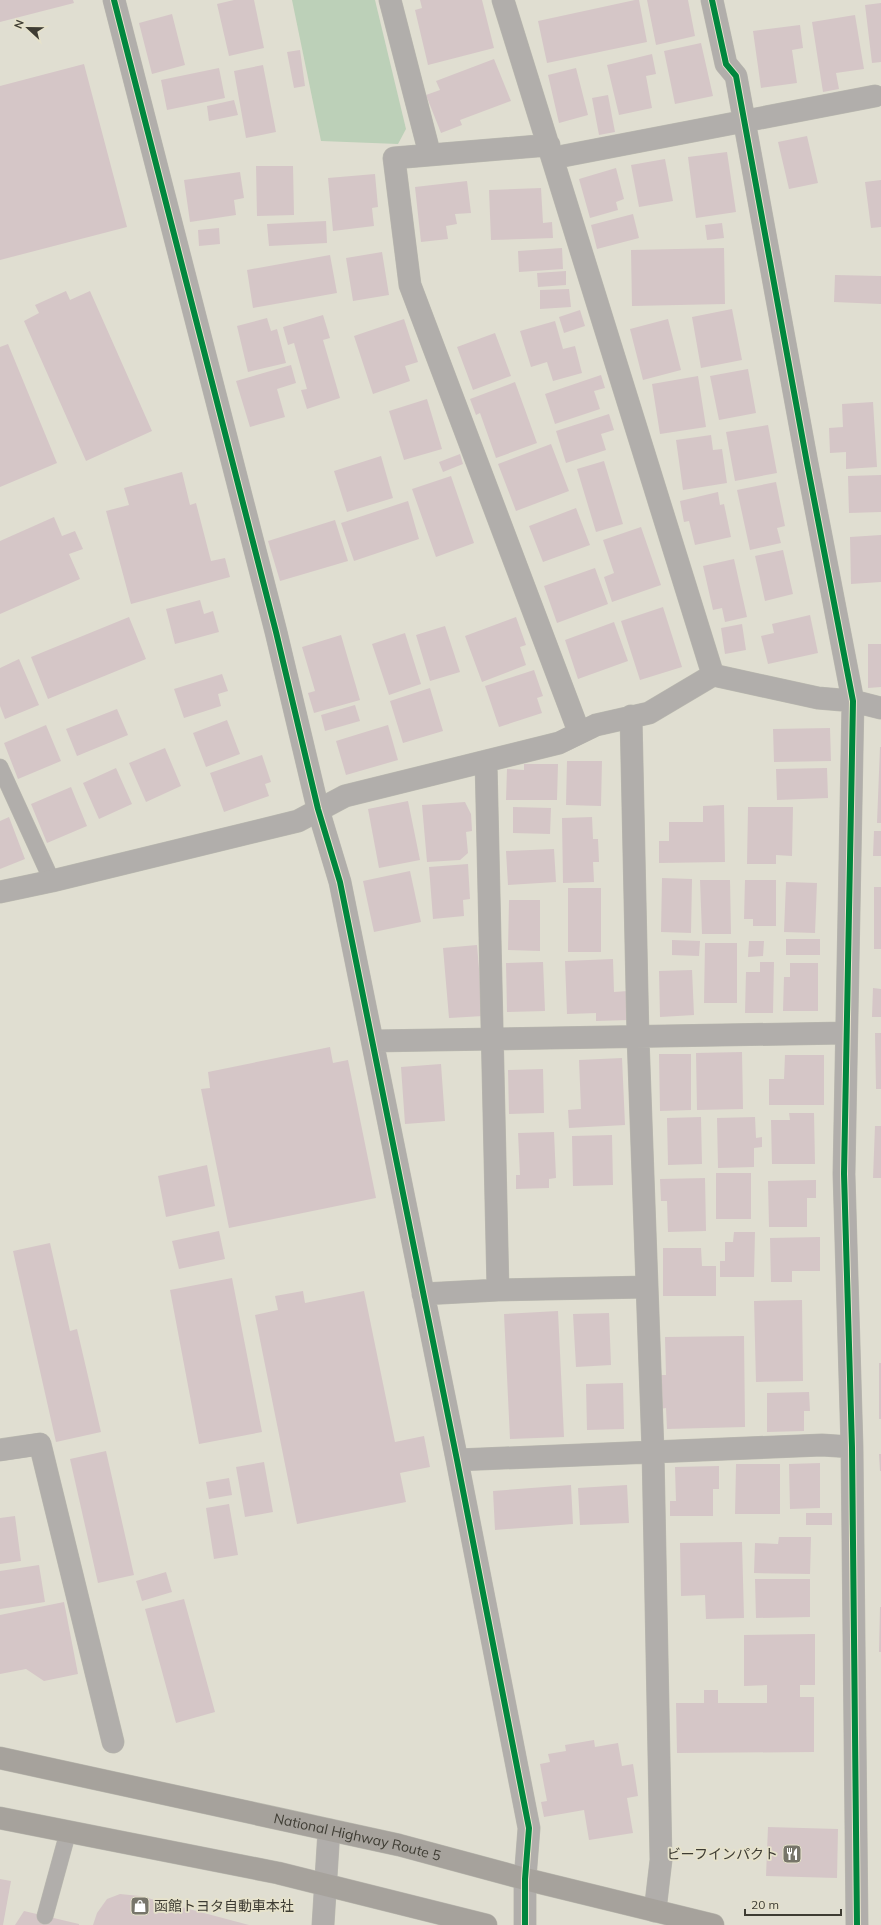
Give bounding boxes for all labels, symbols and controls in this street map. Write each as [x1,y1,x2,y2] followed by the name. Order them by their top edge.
[8,8,48,48] north arrow
[11,18,27,31] text: N
[272,1809,443,1865] street label: National Highway Route 5
[781,1843,803,1865] restaurant icon: ビーフインパクト
[667,1845,778,1863] place label: ビーフインパクト
[745,1891,841,1917] scale bar
[129,1895,151,1917] shop icon: 函館トヨタ自動車本社
[154,1897,294,1915] place label: 函館トヨタ自動車本社
[751,1897,779,1912] text: 20 m

